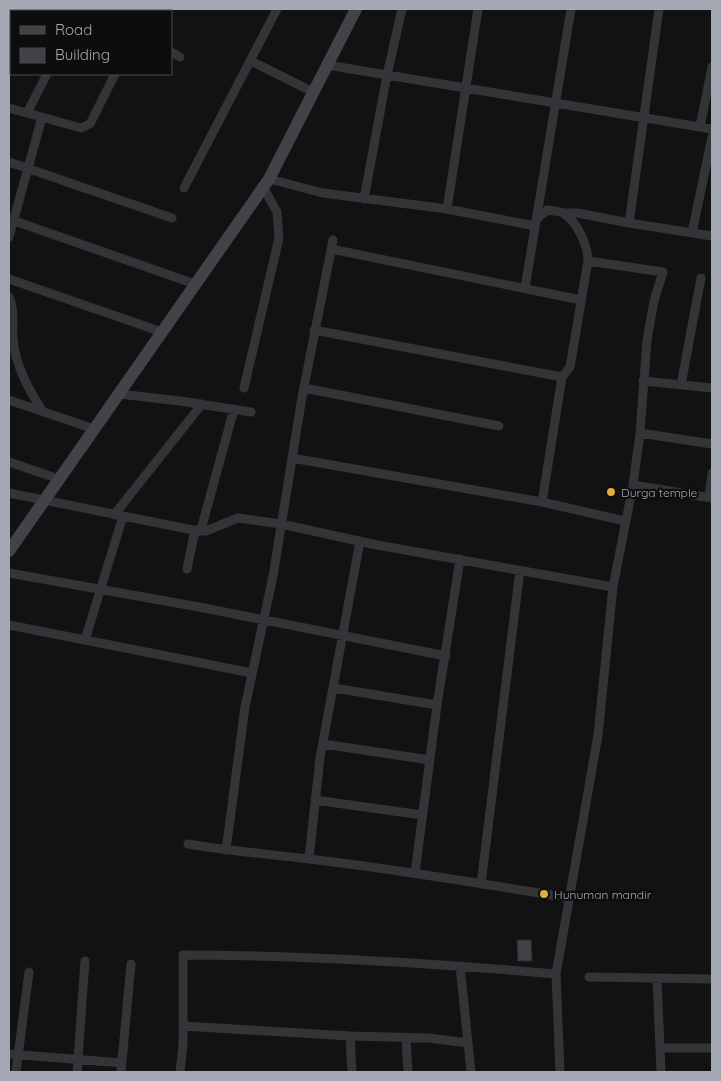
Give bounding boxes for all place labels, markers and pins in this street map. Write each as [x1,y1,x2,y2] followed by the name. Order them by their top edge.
[621,485,698,500] place label: Durga temple
[605,486,617,498] marker: Durga temple
[554,887,652,902] place label: Hunuman mandir
[538,888,550,900] marker: Hunuman mandir

